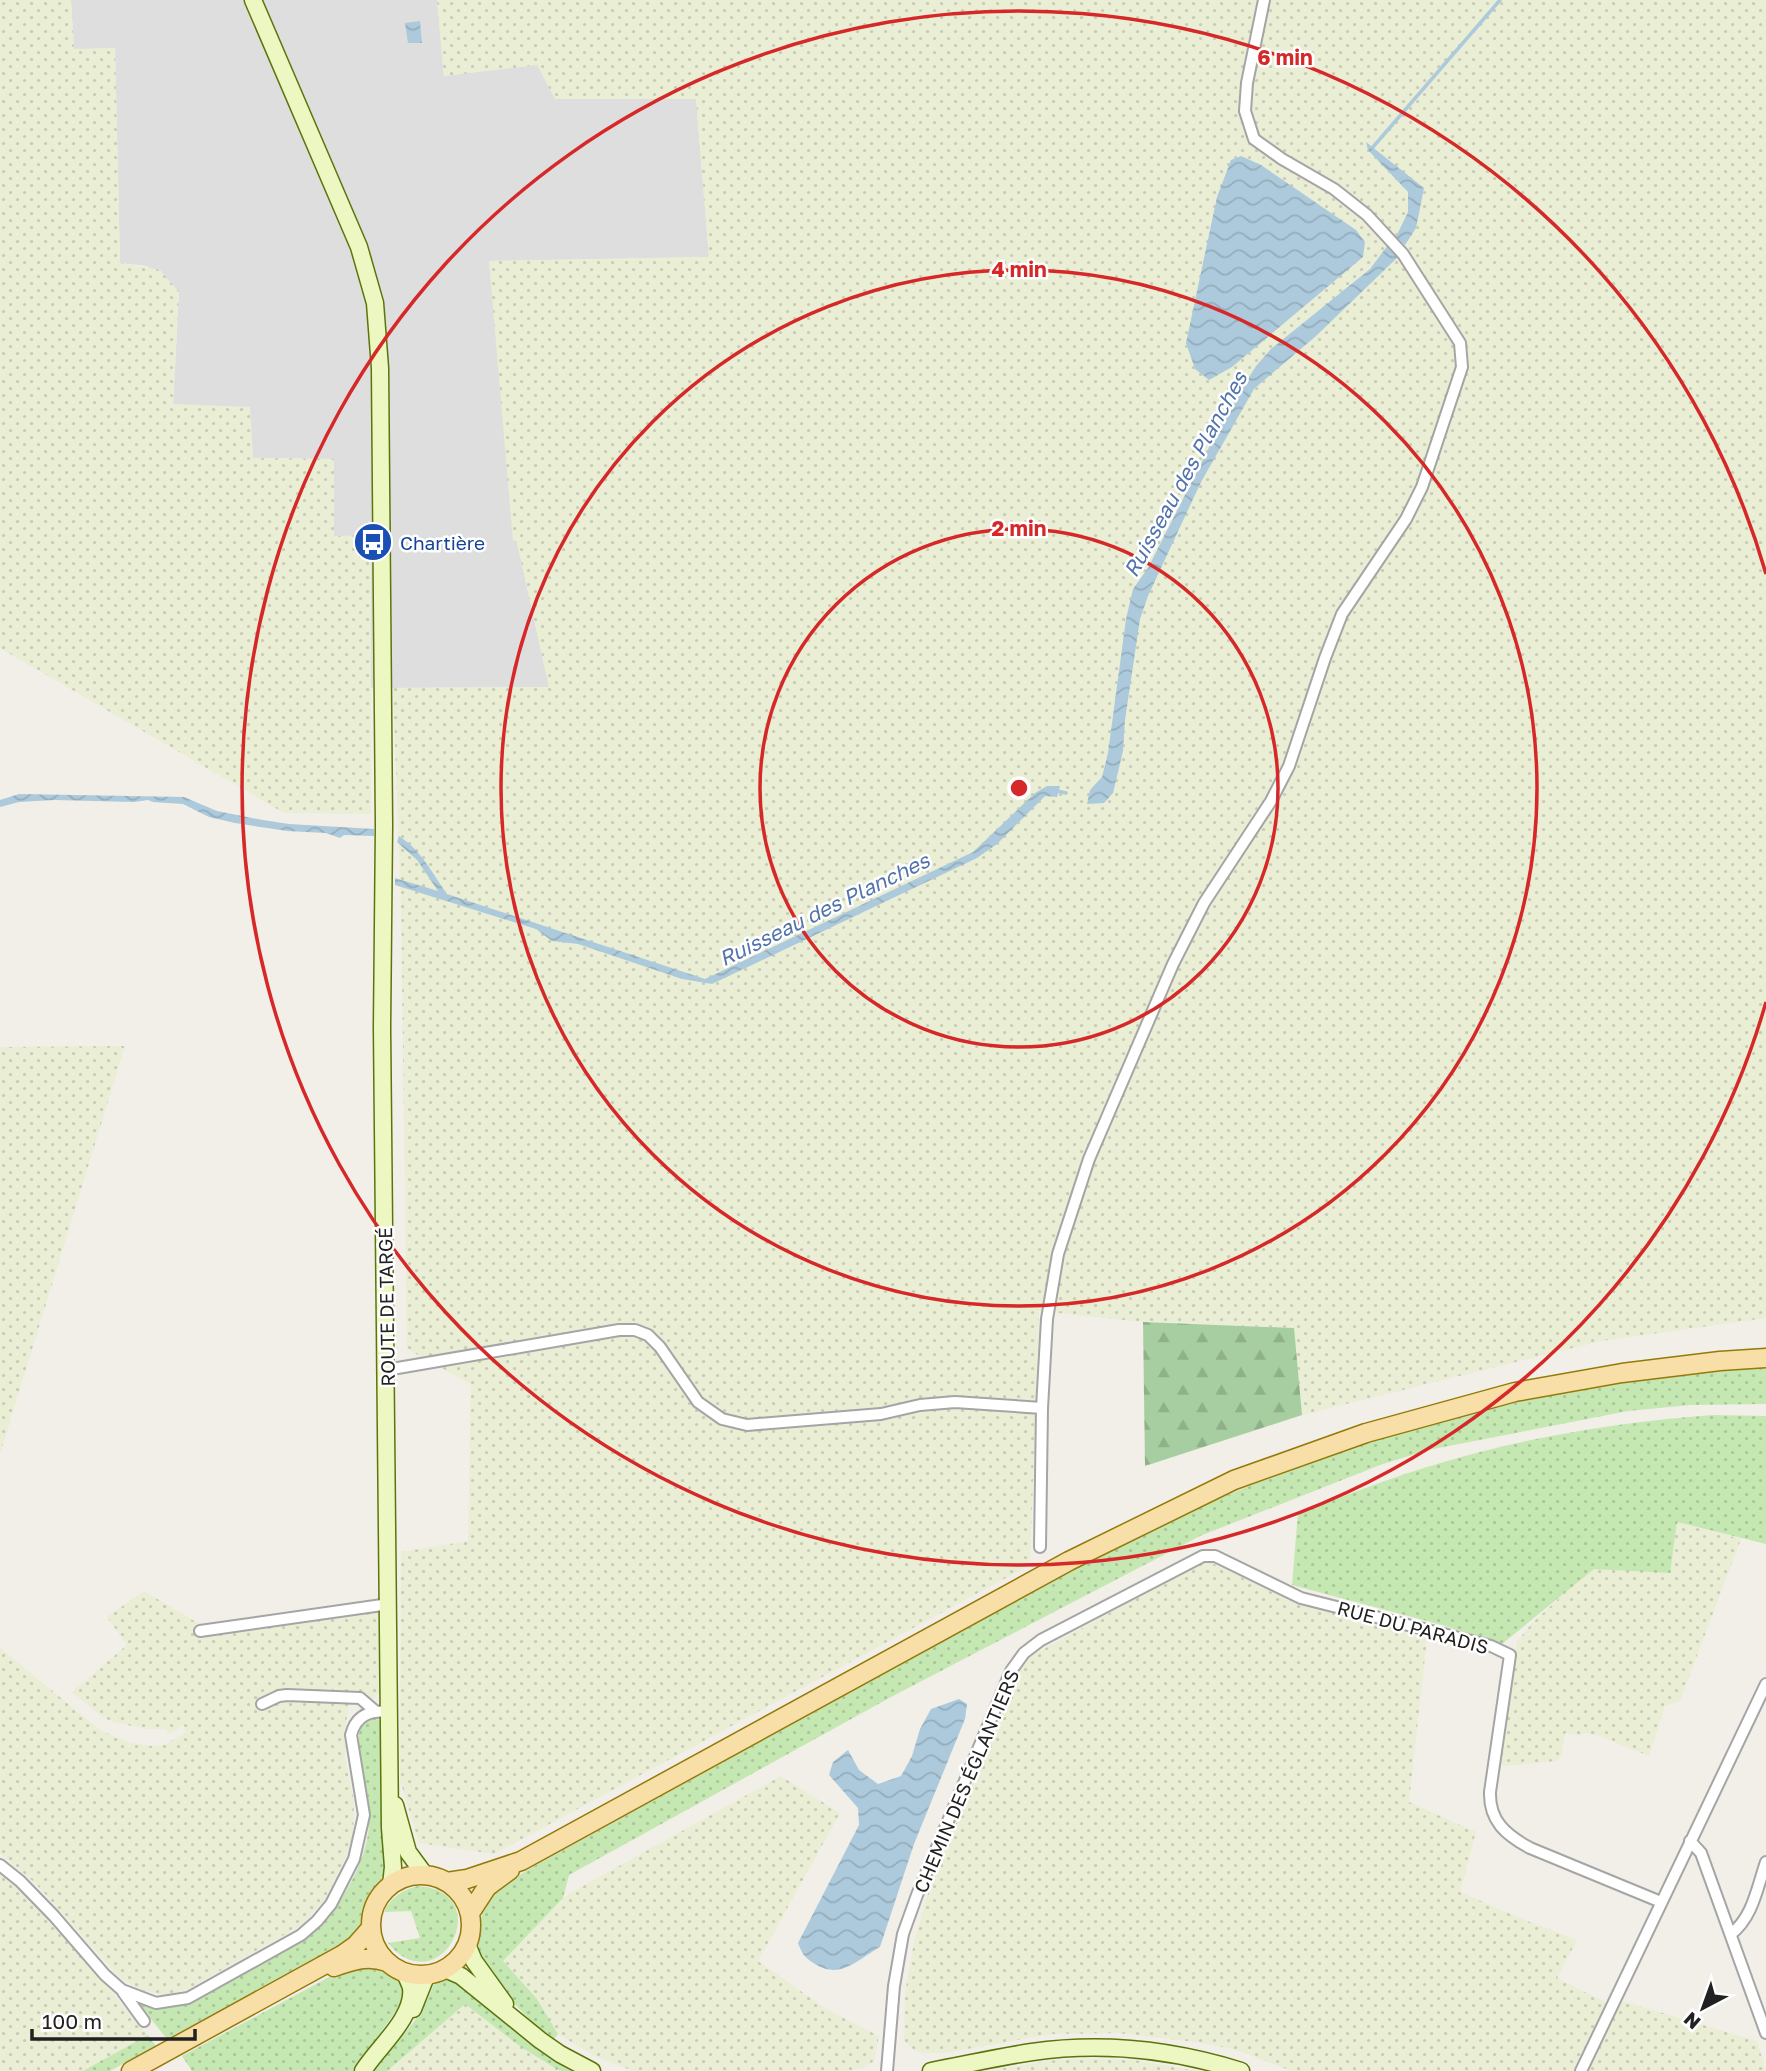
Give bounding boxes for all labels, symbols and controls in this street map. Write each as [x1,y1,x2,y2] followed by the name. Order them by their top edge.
[1257,44,1313,70] text: 6 min
[991,256,1047,282] text: 4 min
[1118,366,1253,581] water label: Ruisseau des Planches
[992,515,1046,541] text: 2 min
[352,521,394,563] bus stop icon: Chartière
[400,531,485,554] place label: Chartière
[1007,776,1031,800] centre of rings
[715,846,934,971] water label: Ruisseau des Planches
[373,1227,399,1387] street label: ROUTE DE TARGÉ
[1335,1596,1491,1658] street label: RUE DU PARADIS
[909,1666,1023,1896] street label: CHEMIN DES ÉGLANTIERS
[1668,1973,1738,2043] north arrow
[32,1997,194,2041] scale bar
[42,2008,102,2034] text: 100 m
[1679,2008,1705,2035] text: N

